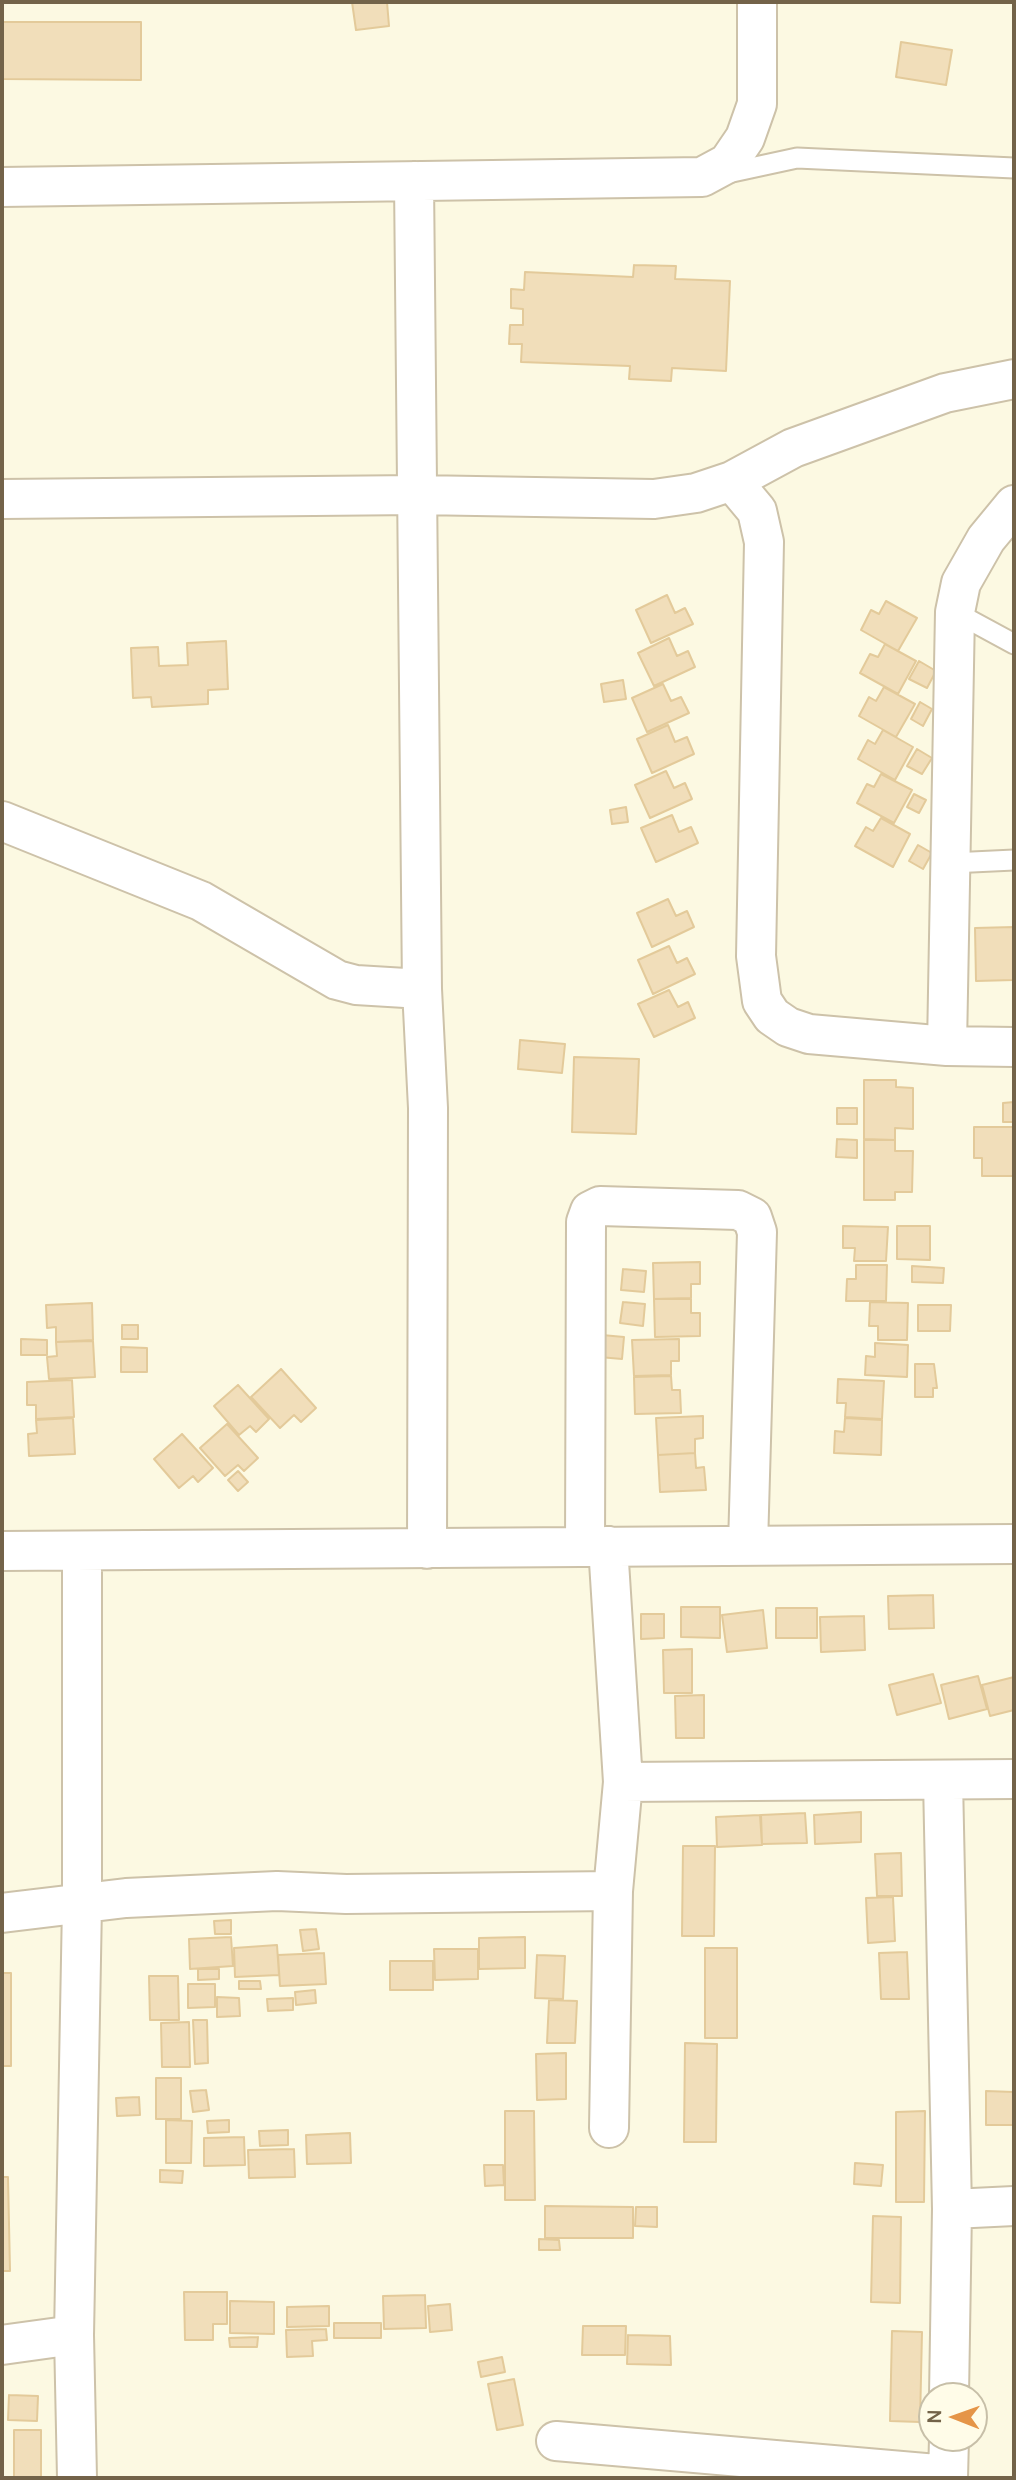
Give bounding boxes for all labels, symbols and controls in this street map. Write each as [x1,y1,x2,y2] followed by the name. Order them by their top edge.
[918,2382,988,2452] north arrow
[921,2410,947,2424] text: N

